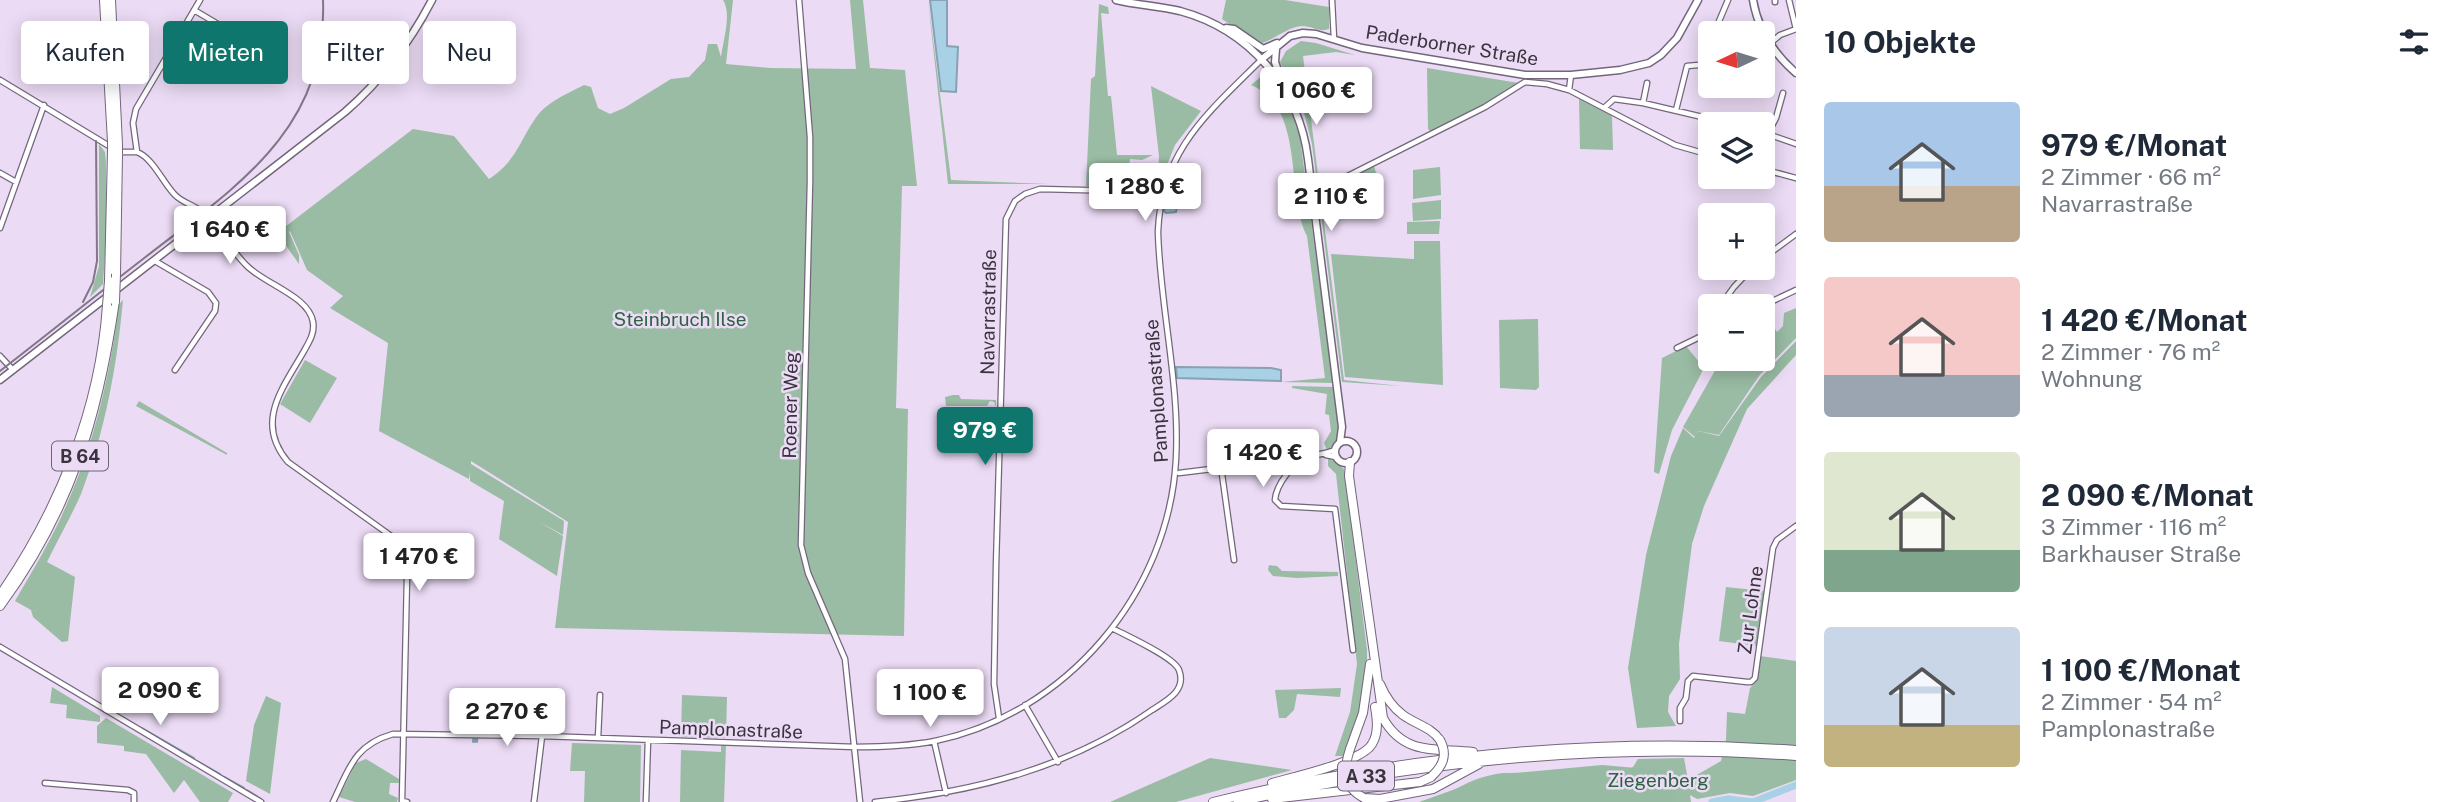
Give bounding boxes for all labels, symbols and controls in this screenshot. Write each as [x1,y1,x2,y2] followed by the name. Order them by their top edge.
[1364,20,1540,70] street label: Paderborner Straße
[21,21,149,84] chip: Kaufen
[163,21,288,84] chip: Mieten
[302,21,409,84] chip: Filter
[423,21,516,84] chip: Neu
[1698,21,1774,98] north arrow
[1698,21,1775,371] map controls
[2395,23,2433,61] icon: filters
[1824,24,1976,60] text: 10 Objekte
[1251,68,1381,127] pin: 1 060 €
[1276,76,1356,103] text: 1 060 €
[1698,112,1775,189] button: layers
[2041,127,2227,163] text: 979 €/Monat
[1880,130,1964,214] icon: home
[2041,163,2221,190] text: 2 Zimmer · 66 m²
[1080,164,1210,223] pin: 1 280 €
[1105,172,1185,199] text: 1 280 €
[1266,174,1396,233] pin: 2 110 €
[1294,182,1368,209] text: 2 110 €
[2041,190,2193,217] text: Navarrastraße
[1698,203,1775,280] button: +
[165,206,295,266] pin: 1 640 €
[190,215,270,242] text: 1 640 €
[976,249,1000,375] street label: Navarrastraße
[1698,294,1775,371] button: −
[2041,302,2247,338] text: 1 420 €/Monat
[1880,305,1964,389] icon: home
[614,308,746,330] park label: Steinbruch Ilse
[1140,318,1172,464] street label: Pamplonastraße
[2041,338,2220,365] text: 2 Zimmer · 76 m²
[778,351,802,459] street label: Roener Weg
[2041,365,2143,392] text: Wohnung
[936,407,1034,467] pin: 979 €
[953,416,1017,443] text: 979 €
[1198,430,1328,489] pin: 1 420 €
[1223,438,1303,465] text: 1 420 €
[52,442,108,470] road number: B 64
[2041,477,2254,513] text: 2 090 €/Monat
[1880,480,1964,564] icon: home
[2041,513,2226,540] text: 3 Zimmer · 116 m²
[354,534,484,593] pin: 1 470 €
[2041,540,2241,567] text: Barkhauser Straße
[379,542,459,569] text: 1 470 €
[1733,564,1767,656] street label: Zur Lohne
[2041,652,2241,688] text: 1 100 €/Monat
[1880,655,1964,739] icon: home
[95,668,225,727] pin: 2 090 €
[865,670,995,729] pin: 1 100 €
[118,676,202,703] text: 2 090 €
[893,678,967,705] text: 1 100 €
[442,688,572,748] pin: 2 270 €
[2041,688,2222,715] text: 2 Zimmer · 54 m²
[465,697,549,724] text: 2 270 €
[659,715,803,743] street label: Pamplonastraße
[2041,715,2215,742] text: Pamplonastraße
[1338,762,1394,790] road number: A 33
[1607,769,1709,791] park label: Ziegenberg

